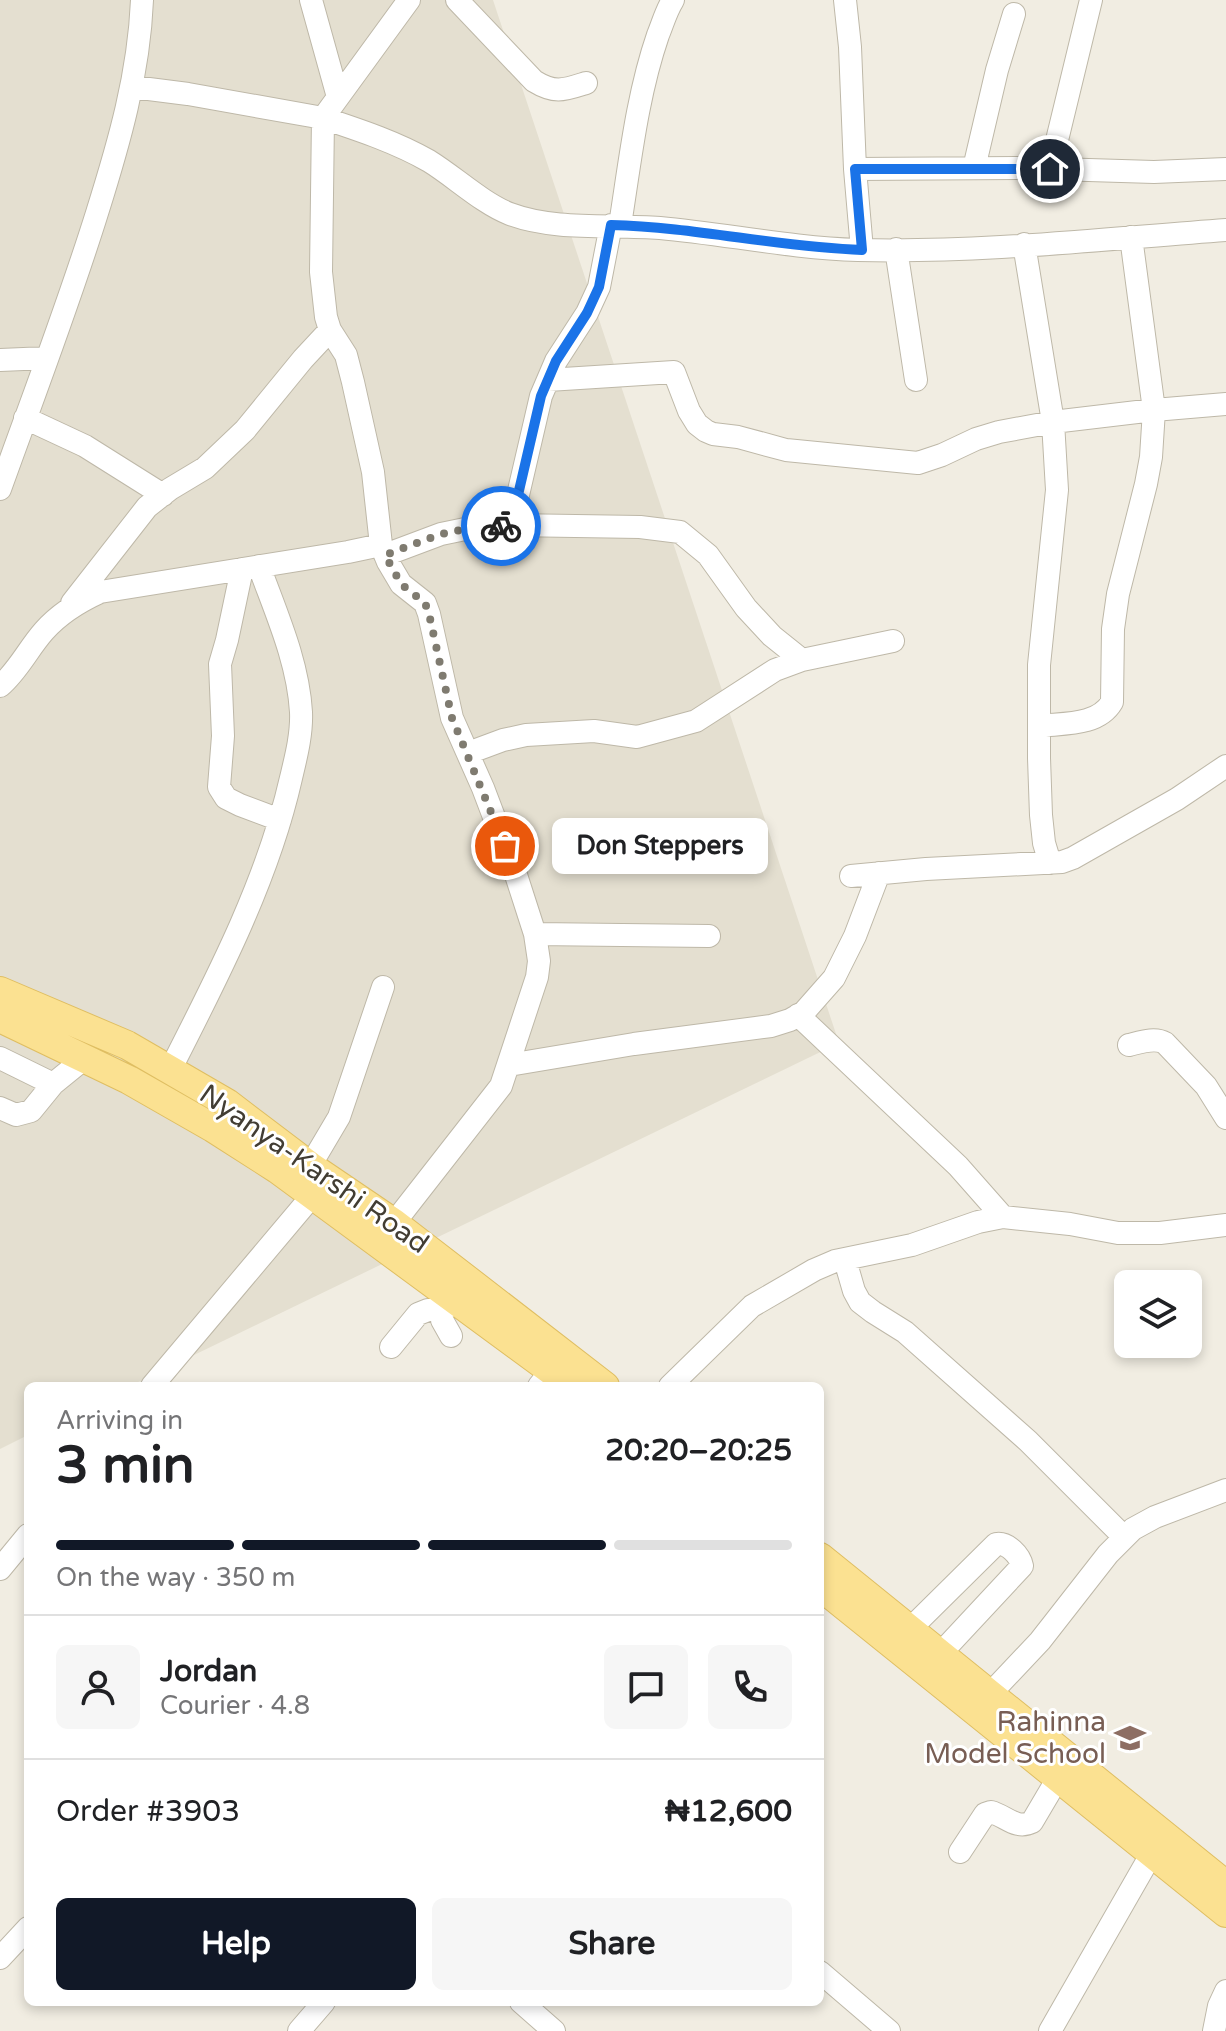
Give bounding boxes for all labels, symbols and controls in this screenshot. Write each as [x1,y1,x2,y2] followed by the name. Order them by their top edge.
[1016,135,1084,203] pin
[1028,147,1072,191] icon: home
[461,486,541,566] courier
[479,504,523,548] icon: bike
[471,812,539,880] pin
[553,818,769,874] callout: Don Steppers
[483,824,527,868] icon: bag
[576,830,744,861] text: Don Steppers
[193,1077,435,1261] street label: Nyanya-Karshi Road
[1114,1270,1202,1358] map controls
[1114,1270,1202,1358] button: layers
[56,1405,183,1436] text: Arriving in
[605,1432,792,1469] text: 20:20–20:25
[56,1434,195,1497] text: 3 min
[56,1562,295,1593] text: On the way · 350 m
[56,1645,140,1729] button: person
[604,1645,688,1729] button: chat
[708,1645,792,1729] button: phone
[160,1653,257,1690] text: Jordan
[160,1690,310,1721] text: Courier · 4.8
[924,1705,1106,1771] place label: Rahinna Model School
[1113,1721,1147,1755] school or university icon: Rahinna Model School
[56,1793,240,1830] text: Order #3903
[665,1793,792,1830] text: ₦12,600
[56,1898,416,1990] button: Help
[432,1898,792,1990] button: Share

